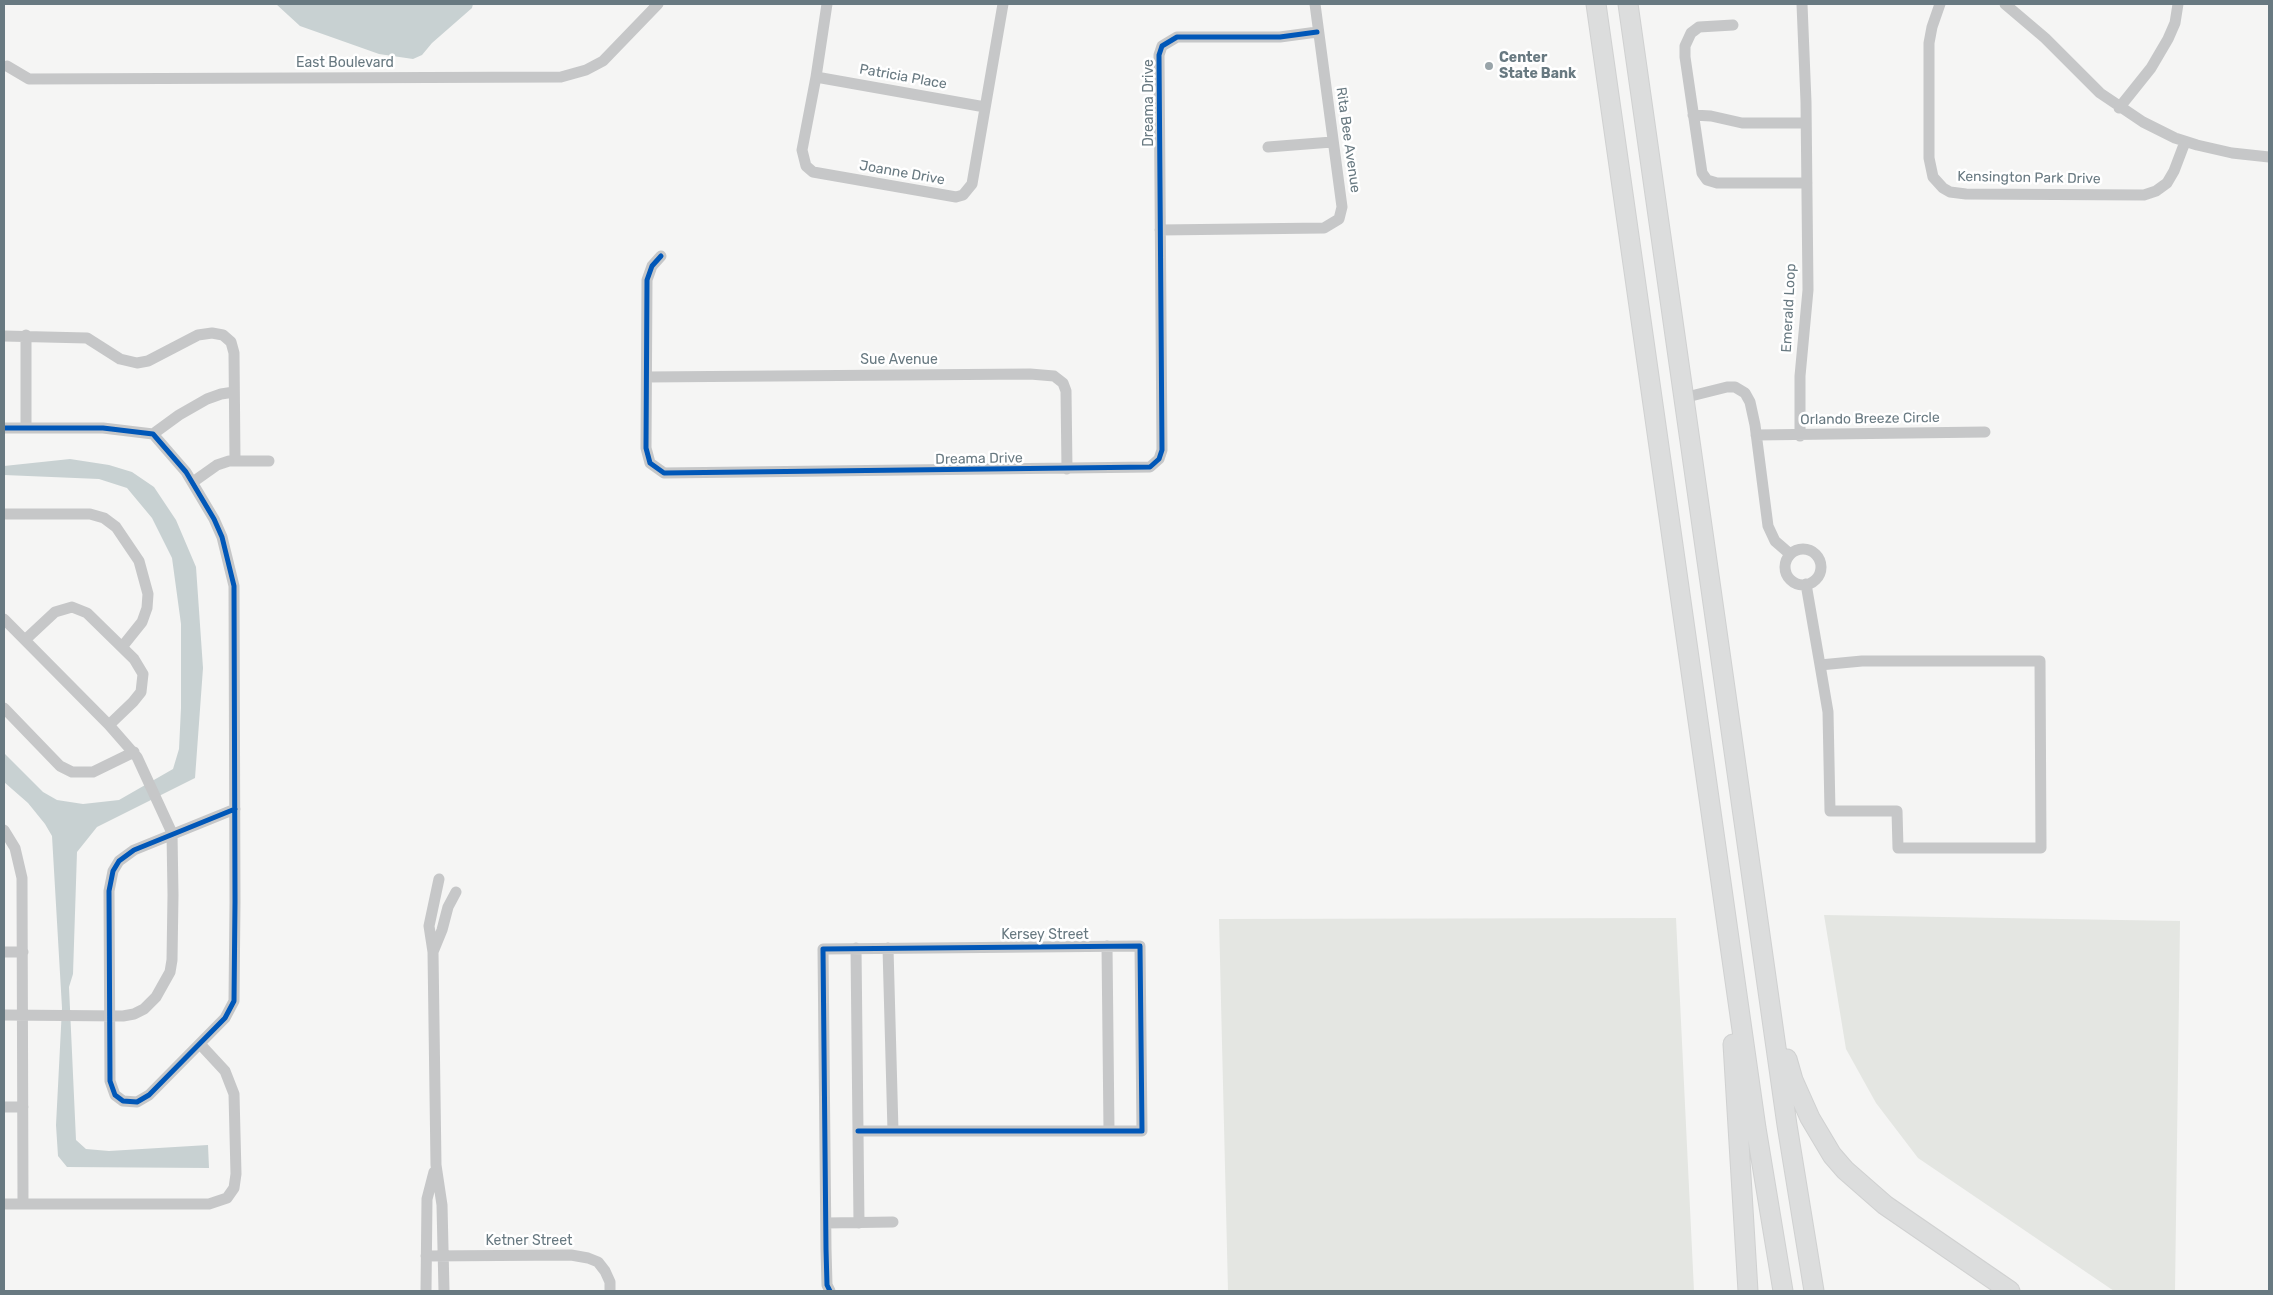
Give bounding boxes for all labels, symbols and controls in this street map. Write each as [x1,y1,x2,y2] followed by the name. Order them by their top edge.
[1499,50,1576,82] place label: Center State Bank
[296,55,394,71] street label: East Boulevard
[1141,59,1157,147] street label: Dreama Drive
[1483,60,1495,72] marker: Center State Bank
[858,61,948,93] street label: Patricia Place
[1332,86,1364,194] street label: Rita Bee Avenue
[858,157,946,189] street label: Joanne Drive
[1957,168,2101,188] street label: Kensington Park Drive
[1778,263,1800,353] street label: Emerald Loop
[860,352,938,368] street label: Sue Avenue
[1800,409,1940,429] street label: Orlando Breeze Circle
[935,450,1023,468] street label: Dreama Drive
[1001,927,1089,943] street label: Kersey Street
[486,1233,572,1249] street label: Ketner Street

